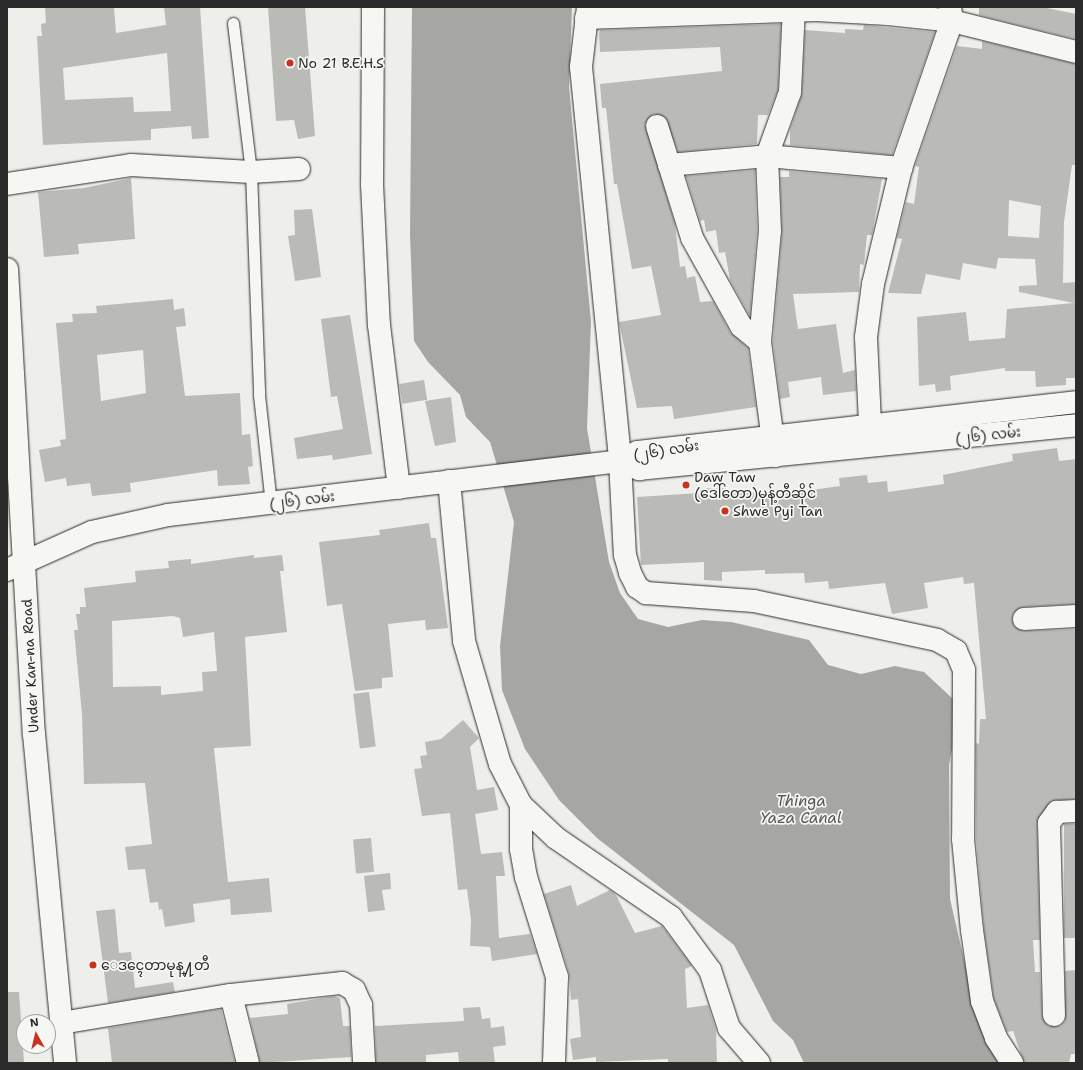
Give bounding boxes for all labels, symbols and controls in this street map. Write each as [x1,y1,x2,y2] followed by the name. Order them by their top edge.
[298,55,384,71] place label: No 21 B.E.H.S
[285,58,295,68] marker: No 21 B.E.H.S
[954,423,1022,447] street label: (၂၆) လမ်း
[632,437,700,463] street label: (၂၆) လမ်း
[694,469,816,502] place label: Daw Taw (ဒေါ်တော)မုန့်တီဆိုင်
[681,480,691,490] marker: Daw Taw (ဒေါ်တော)မုန့်တီဆိုင်
[268,488,336,512] street label: (၂၆) လမ်း
[733,503,823,519] place label: Shwe Pyi Tan
[720,506,730,516] marker: Shwe Pyi Tan
[18,599,42,733] street label: Under Kan-na Road
[760,792,842,827] water label: Thinga Yaza Canal
[101,957,210,973] place label: ေဒၚေတာမုန္႔တီ
[88,960,98,970] marker: ေဒၚေတာမုန္႔တီ
[16,1014,56,1054] north arrow
[29,1015,40,1031] text: N

